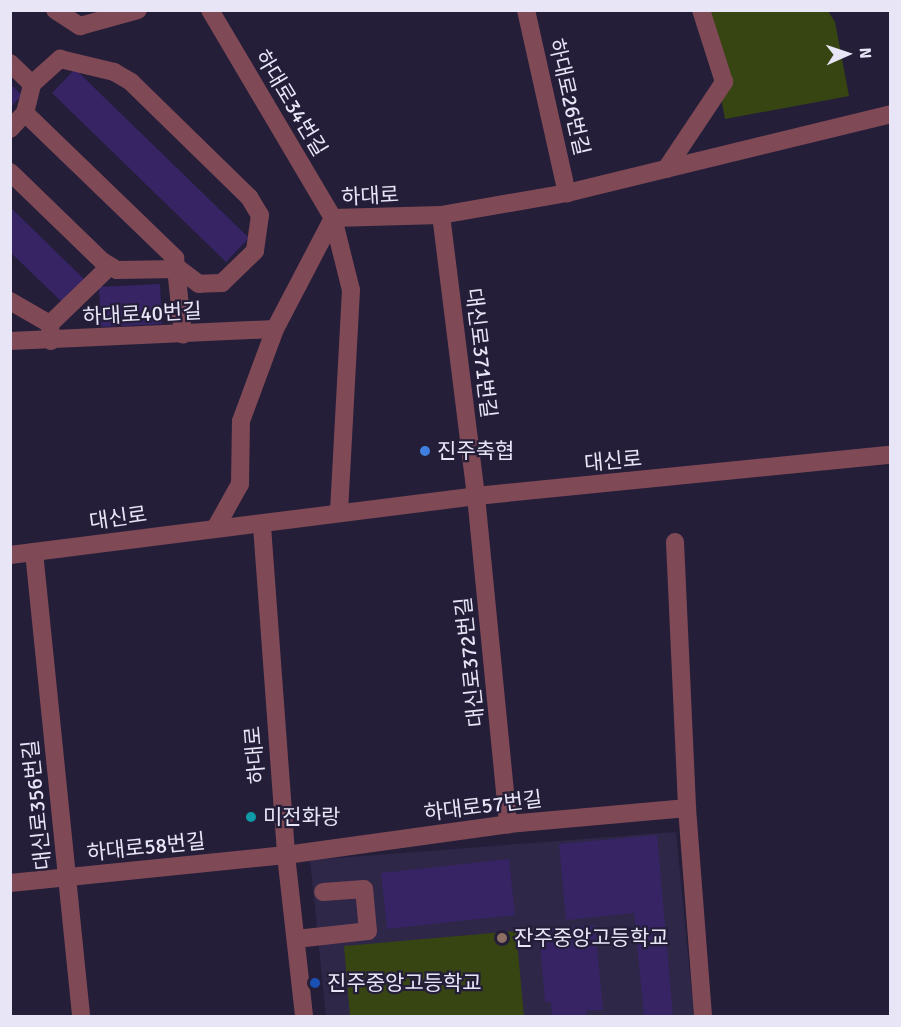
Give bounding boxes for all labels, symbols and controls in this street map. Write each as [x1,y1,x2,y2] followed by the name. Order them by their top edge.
[817,24,877,84] north arrow
[543,36,595,158] street label: 하대로26번길
[249,45,333,161] street label: 하대로34번길
[855,47,875,59] text: N
[340,182,400,210] street label: 하대로
[461,287,501,419] street label: 대신로371번길
[82,298,202,330] street label: 하대로40번길
[437,438,514,464] place label: 진주축협
[418,444,432,458] marker: 진주축협
[583,446,643,476] street label: 대신로
[88,501,148,535] street label: 대신로
[451,596,489,728] street label: 대신로372번길
[240,725,270,785] street label: 하대로
[18,739,56,871] street label: 대신로356번길
[422,786,544,826] street label: 하대로57번길
[263,804,340,830] place label: 미전화랑
[244,810,258,824] marker: 미전화랑
[85,828,207,866] street label: 하대로58번길
[514,925,669,951] place label: 잔주중앙고등학교
[495,931,509,945] marker: 잔주중앙고등학교
[327,970,482,996] place label: 진주중앙고등학교
[308,976,322,990] marker: 진주중앙고등학교

